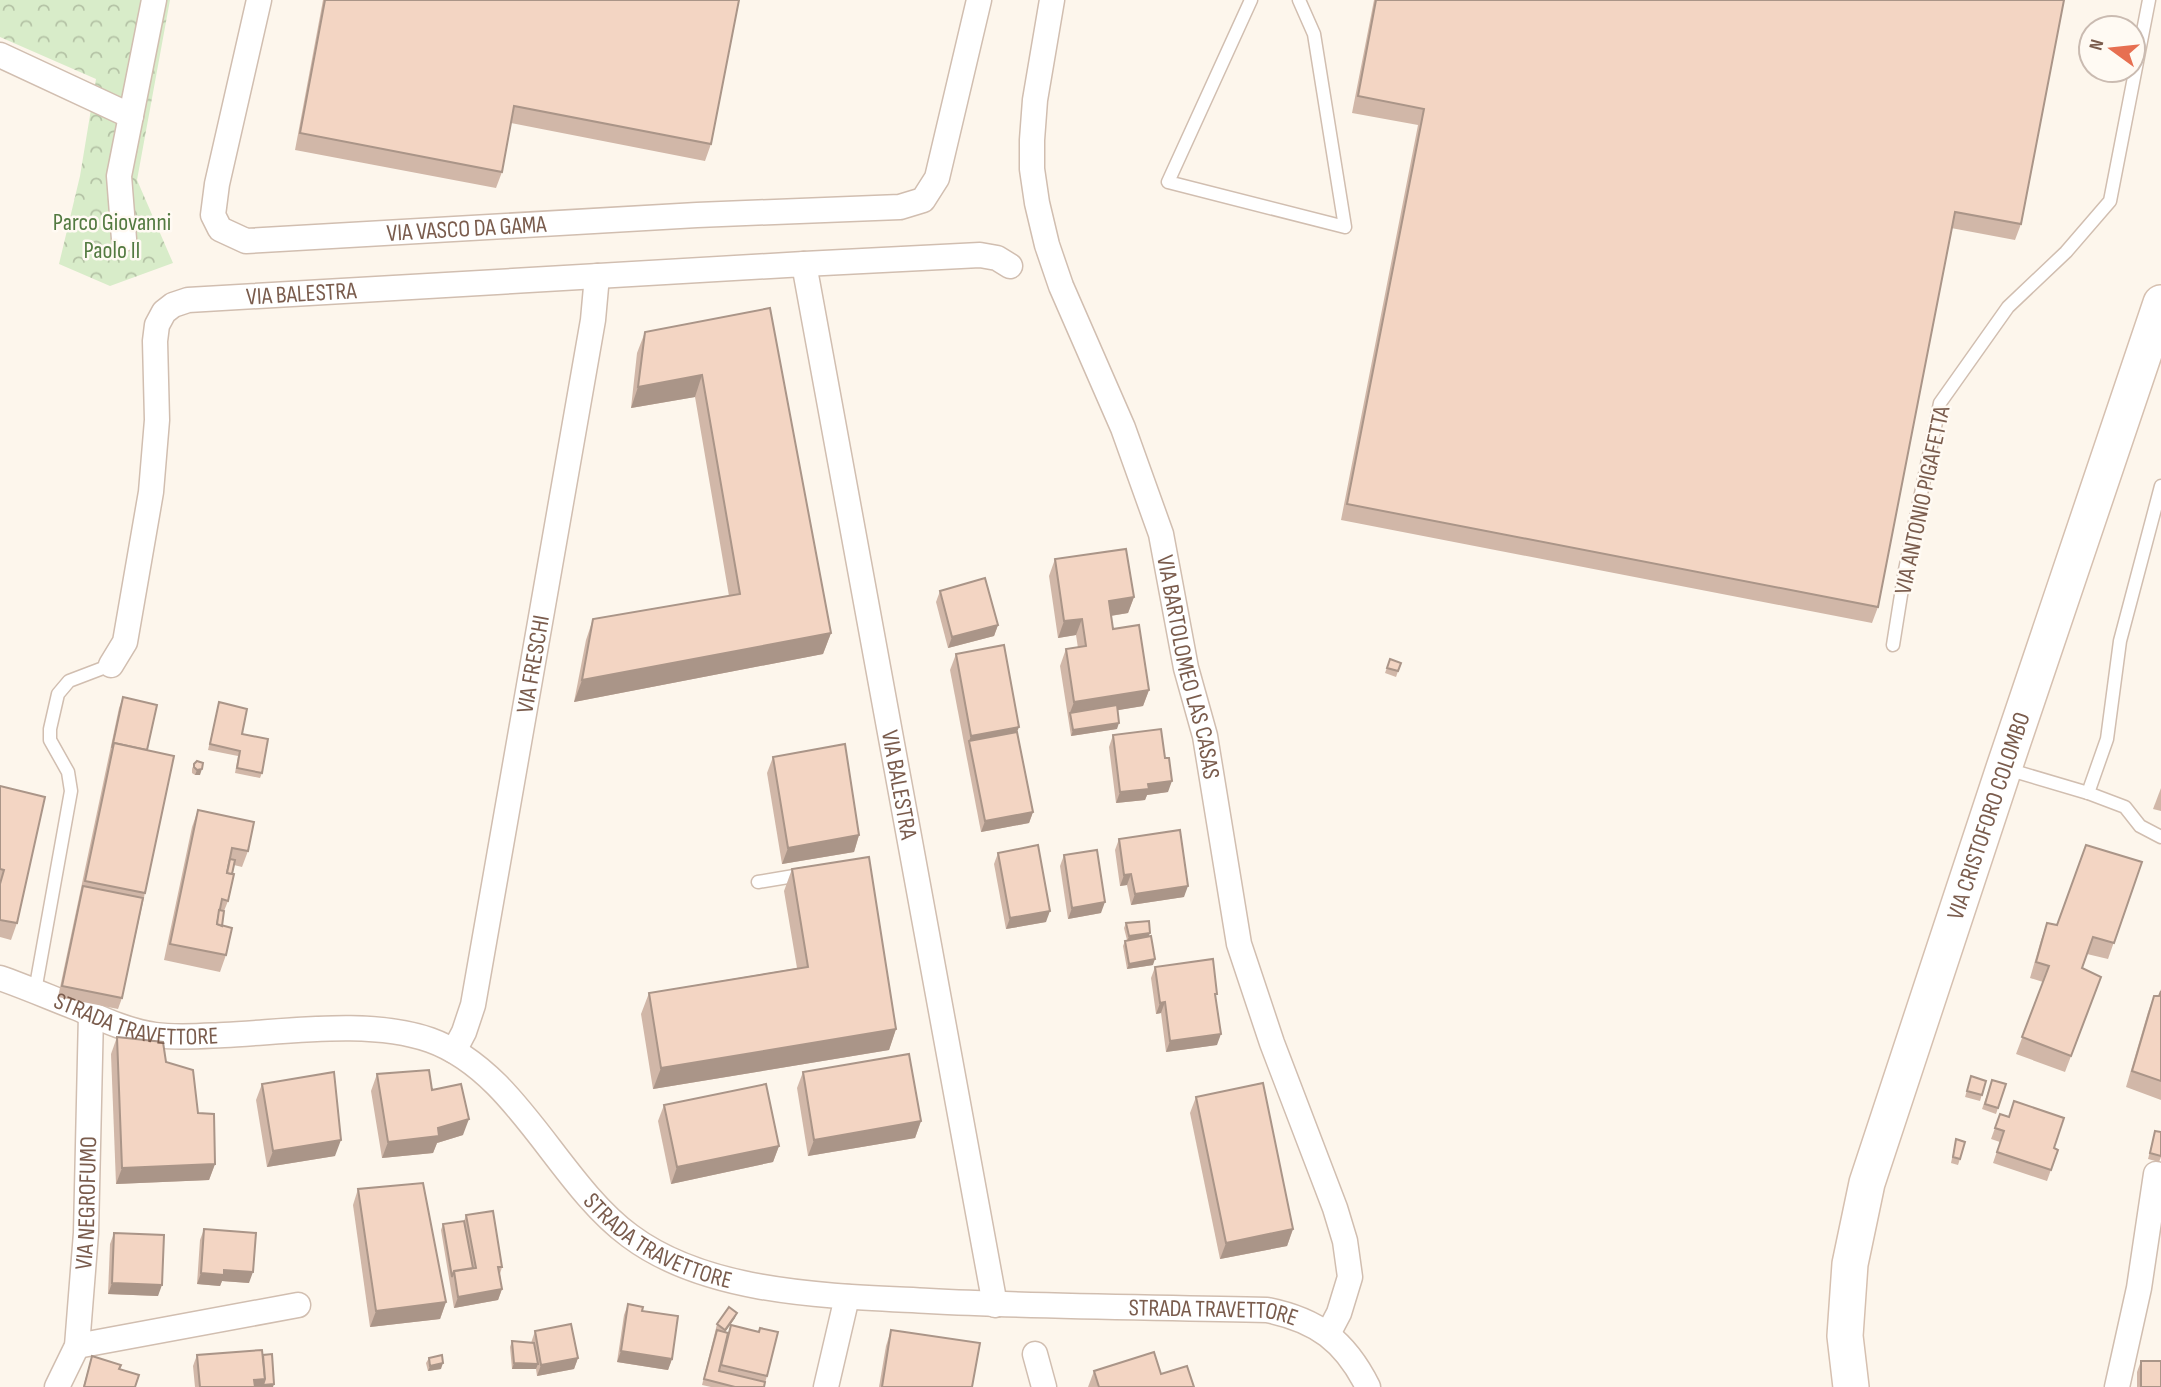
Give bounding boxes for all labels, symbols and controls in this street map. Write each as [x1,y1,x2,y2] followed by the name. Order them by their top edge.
[2077,14,2147,84] north arrow
[2085,37,2109,53] text: N
[53,208,171,265] park label: Parco Giovanni Paolo II
[386,210,548,248] street label: VIA VASCO DA GAMA
[245,276,358,312] street label: VIA BALESTRA
[1888,403,1957,597] street label: VIA ANTONIO PIGAFETTA
[1150,553,1226,781] street label: VIA BARTOLOMEO LAS CASAS
[510,613,556,716] street label: VIA FRESCHI
[1941,709,2037,923] street label: VIA CRISTOFORO COLOMBO
[875,728,923,842] street label: VIA BALESTRA
[50,986,219,1052] street label: STRADA TRAVETTORE
[69,1136,103,1271] street label: VIA NEGROFUMO
[577,1187,735,1295] street label: STRADA TRAVETTORE
[1128,1293,1302,1333] street label: STRADA TRAVETTORE

